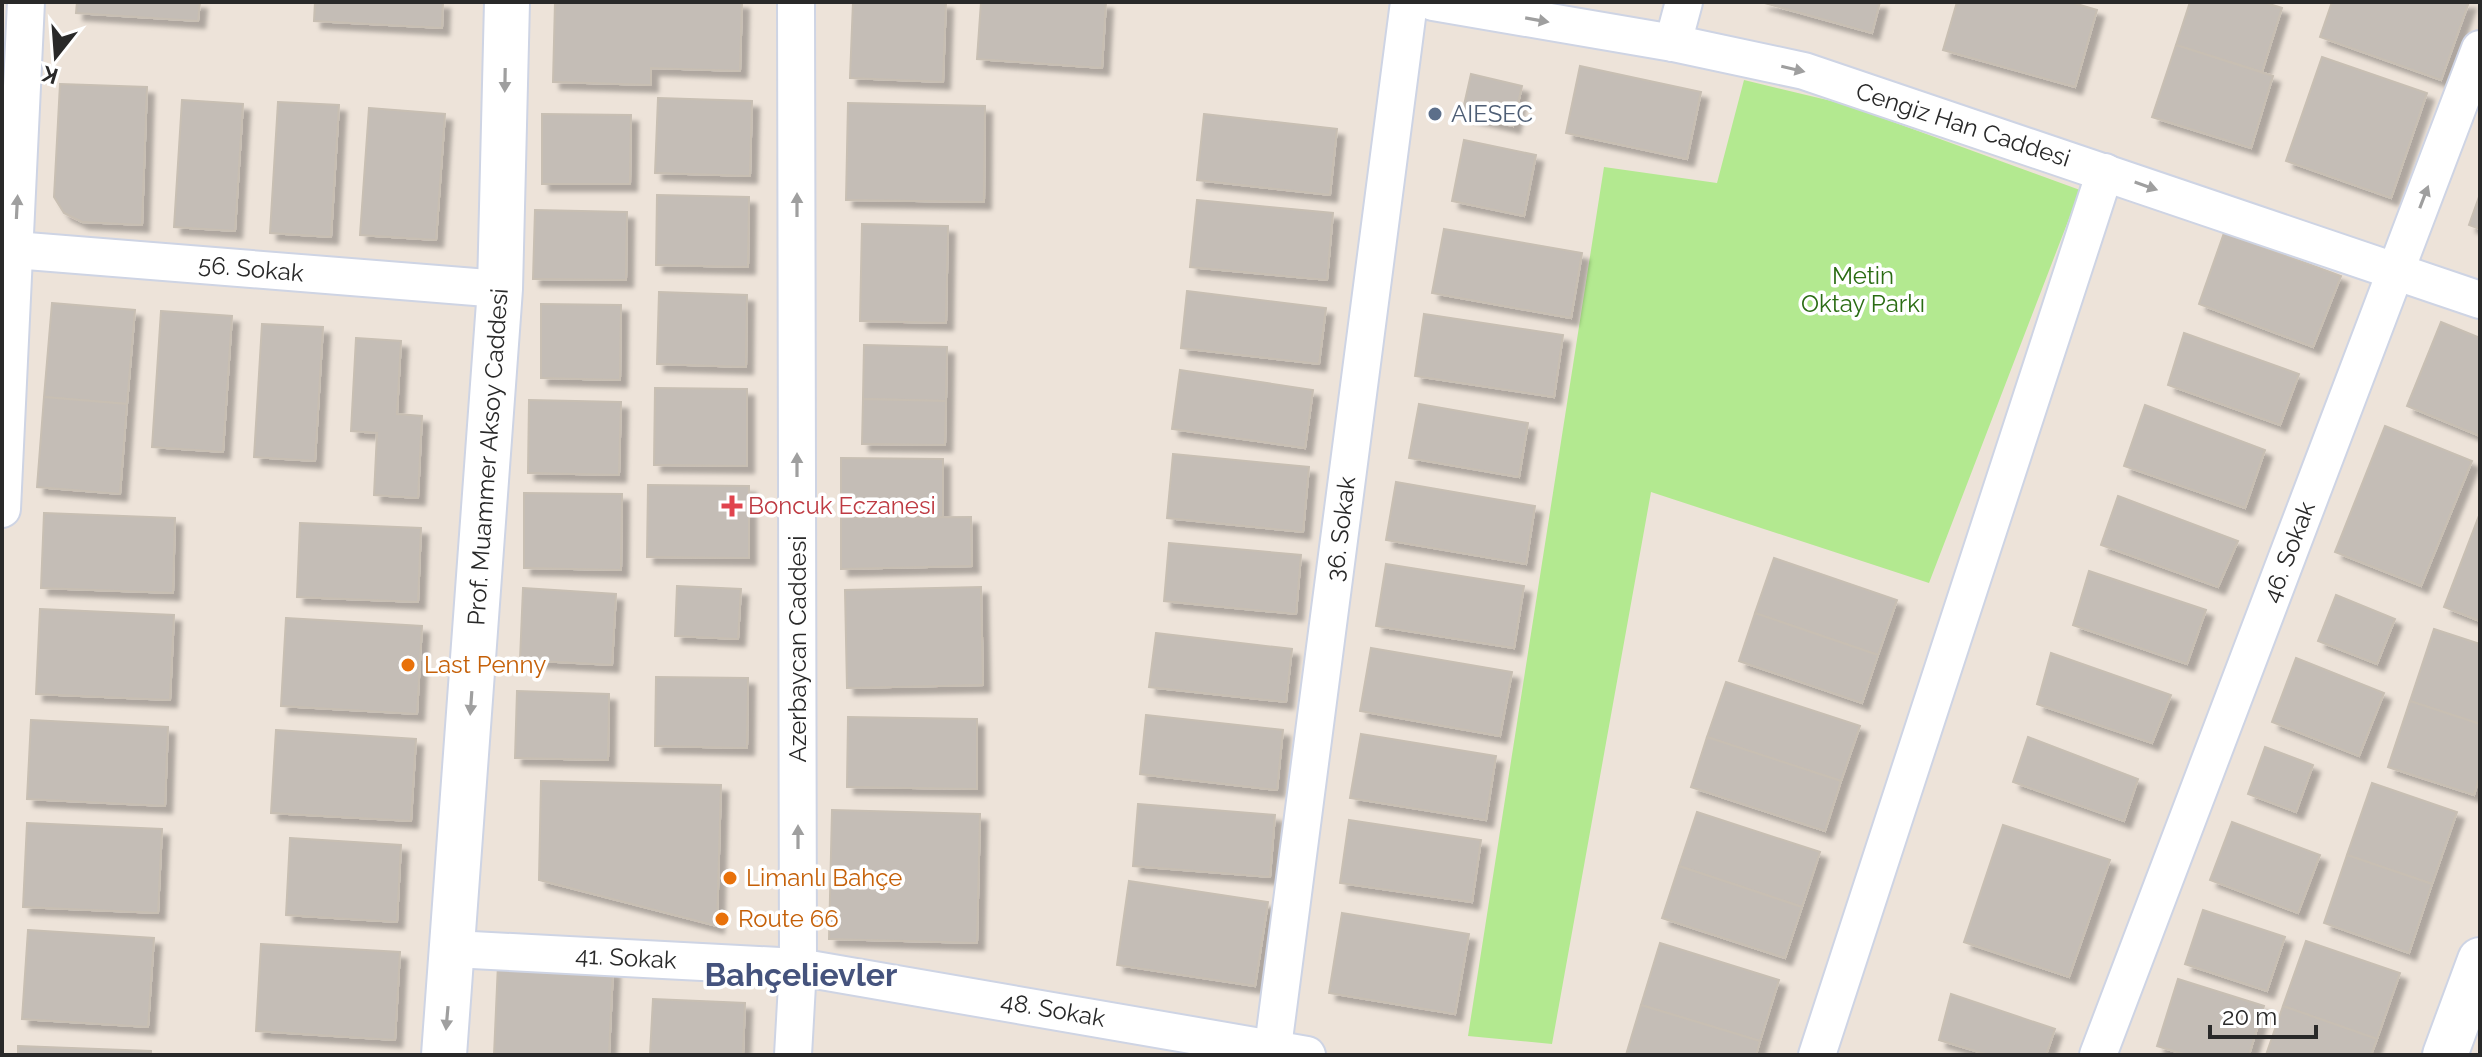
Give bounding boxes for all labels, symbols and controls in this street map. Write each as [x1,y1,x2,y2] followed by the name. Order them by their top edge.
[1525,14,1550,27] one-way arrow
[16,16,96,96] north arrow
[39,60,61,90] text: K
[1780,63,1805,76] one-way arrow
[499,68,511,93] one-way arrow
[1852,76,2074,173] street label: Cengiz Han Caddesi
[1451,99,1533,128] place label: AIESEC
[1426,105,1444,123] marker: AIESEC
[2134,180,2158,193] one-way arrow
[2418,185,2431,209] one-way arrow
[791,192,803,217] one-way arrow
[10,194,23,219] one-way arrow
[197,249,305,288] street label: 56. Sokak
[1801,261,1925,318] park label: Metin Oktay Parkı
[461,287,514,626] street label: Prof. Muammer Aksoy Caddesi
[791,452,803,477] one-way arrow
[1320,475,1361,583] street label: 36. Sokak
[748,491,936,520] place label: Boncuk Eczanesi
[723,497,741,515] marker: Boncuk Eczanesi
[2256,497,2321,606] street label: 46. Sokak
[783,535,812,763] street label: Azerbaycan Caddesi
[424,650,546,679] place label: Last Penny
[399,656,417,674] marker: Last Penny
[464,691,477,716] one-way arrow
[792,824,804,849] one-way arrow
[746,863,902,892] place label: Limanlı Bahçe
[721,869,739,887] marker: Limanlı Bahçe
[738,904,839,933] place label: Route 66
[713,910,731,928] marker: Route 66
[575,940,678,975] street label: 41. Sokak
[705,956,897,993] district label: Bahçelievler
[999,986,1108,1033] street label: 48. Sokak
[2210,989,2316,1039] scale bar
[2222,1002,2277,1031] text: 20 m
[440,1006,453,1031] one-way arrow

